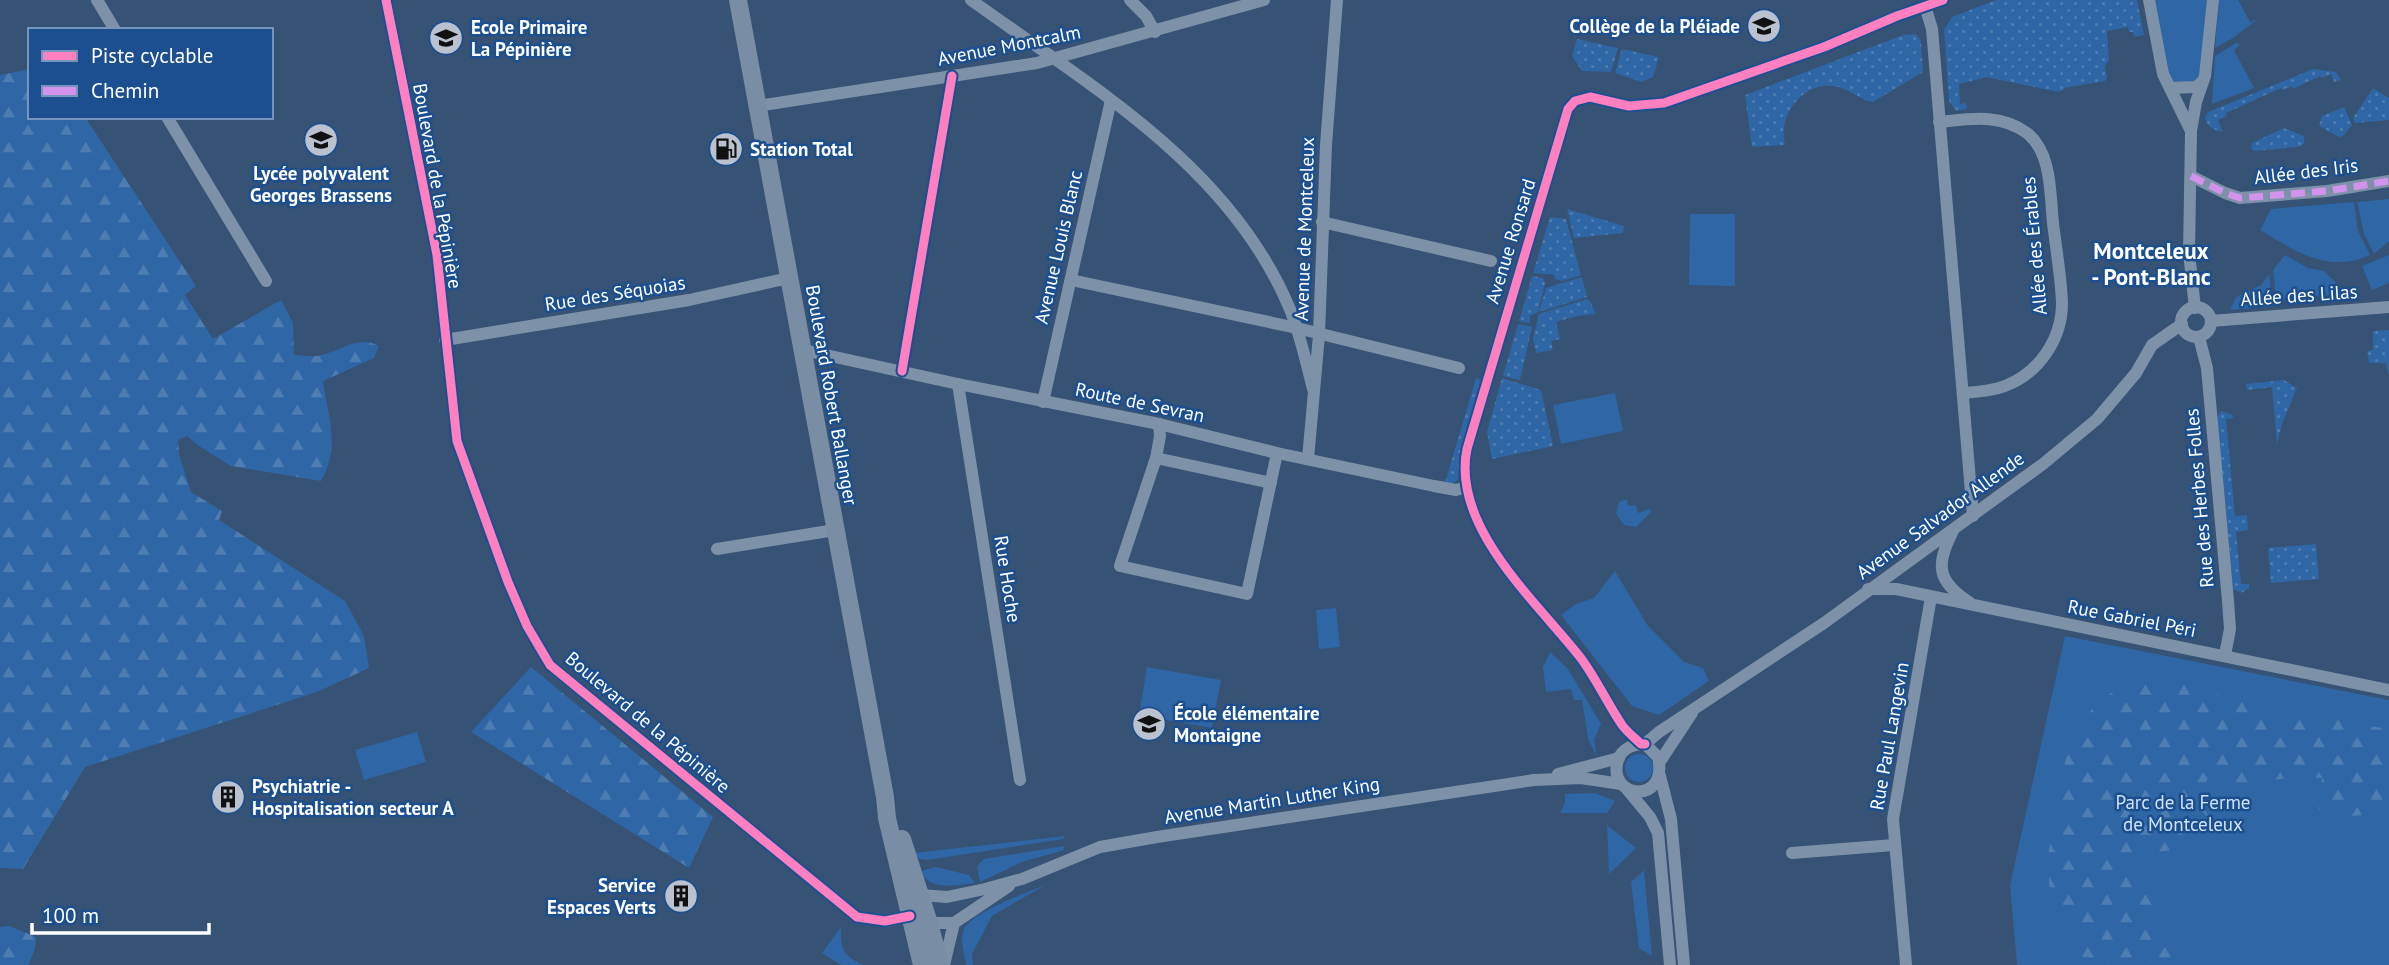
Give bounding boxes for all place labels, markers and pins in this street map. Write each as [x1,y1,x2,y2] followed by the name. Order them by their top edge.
[1745,7,1783,45] school or university icon: Collège de la Pléiade
[1569,14,1740,38] place label: Collège de la Pléiade
[471,15,587,61] place label: Ecole Primaire La Pépinière
[427,19,465,57] school or university icon: Ecole Primaire La Pépinière
[302,121,340,159] school or university icon: Lycée polyvalent Georges Brassens
[707,130,745,168] fuel station icon: Station Total
[750,137,853,161] place label: Station Total
[250,161,392,207] place label: Lycée polyvalent Georges Brassens
[1174,701,1320,747] place label: École élémentaire Montaigne
[1130,705,1168,743] school or university icon: École élémentaire Montaigne
[252,774,454,820] place label: Psychiatrie - Hospitalisation secteur A
[209,778,247,816] building icon: Psychiatrie - Hospitalisation secteur A
[547,873,656,919] place label: Service Espaces Verts
[662,877,700,915] building icon: Service Espaces Verts

